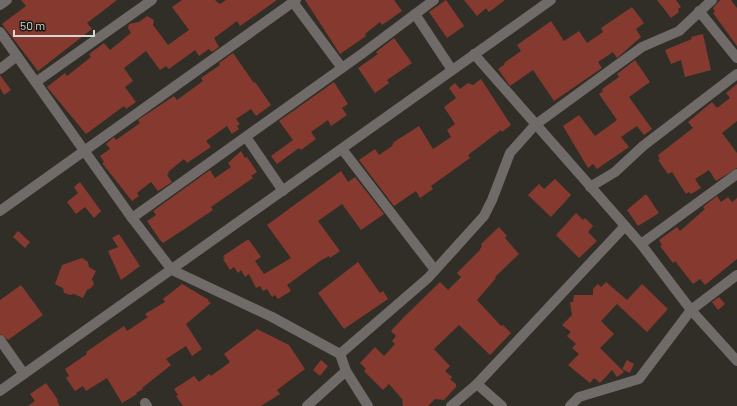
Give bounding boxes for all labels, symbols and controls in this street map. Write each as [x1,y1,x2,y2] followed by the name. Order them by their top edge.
[14,12,94,38] scale bar
[20,18,45,32] text: 50 m

